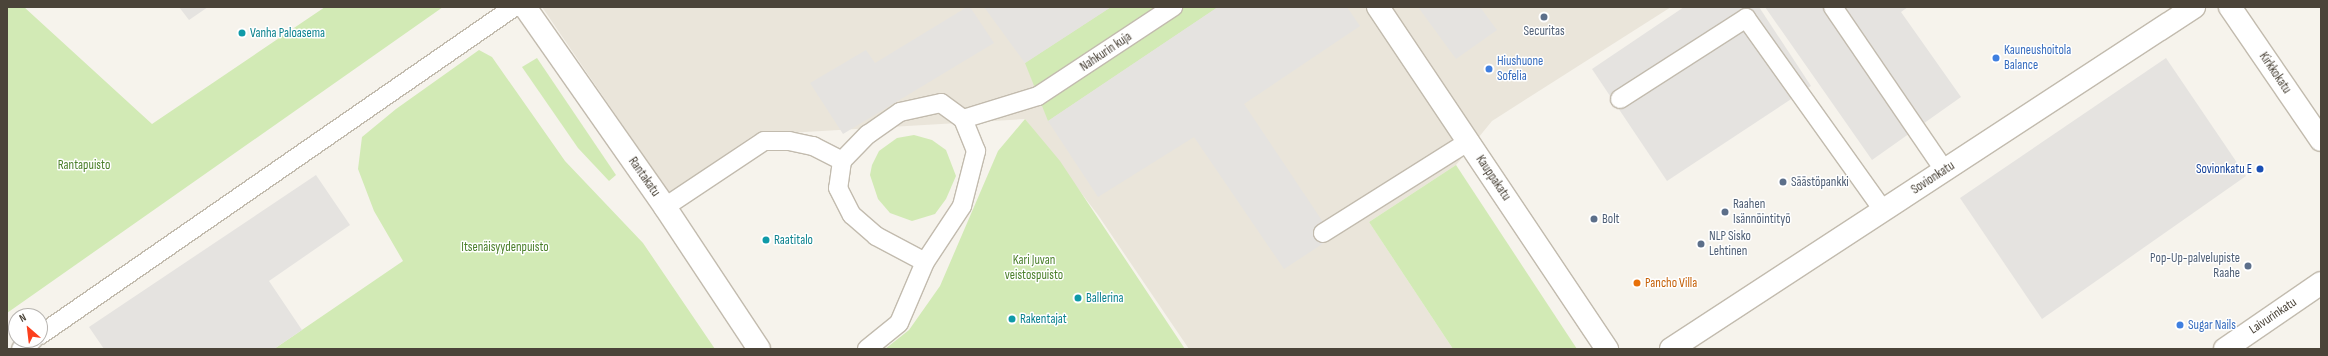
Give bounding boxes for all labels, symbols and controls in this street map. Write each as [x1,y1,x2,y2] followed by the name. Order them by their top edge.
[1539,12,1549,22] marker: Securitas
[1523,23,1565,39] place label: Securitas
[250,25,325,41] place label: Vanha Paloasema
[237,28,247,38] marker: Vanha Paloasema
[1077,29,1135,75] street label: Nahkurin kuja
[2004,43,2071,74] place label: Kauneushoitola Balance
[2256,49,2294,97] street label: Kirkkokatu
[1991,53,2001,63] marker: Kauneushoitola Balance
[1497,54,1543,85] place label: Hiushuone Sofelia
[1484,64,1494,74] marker: Hiushuone Sofelia
[1472,152,1514,204] street label: Kauppakatu
[625,154,663,200] street label: Rantakatu
[58,157,110,173] park label: Rantapuisto
[1908,158,1958,198] street label: Sovionkatu
[2196,161,2252,177] place label: Sovionkatu E
[2255,164,2265,174] marker: Sovionkatu E
[1791,174,1849,190] place label: Säästöpankki
[1778,177,1788,187] marker: Säästöpankki
[1733,197,1791,228] place label: Raahen Isännöintityö
[1720,207,1730,217] marker: Raahen Isännöintityö
[1602,211,1620,227] place label: Bolt
[1589,214,1599,224] marker: Bolt
[1709,229,1751,260] place label: NLP Sisko Lehtinen
[774,232,813,248] place label: Raatitalo
[761,235,771,245] marker: Raatitalo
[461,239,549,255] park label: Itsenäisyydenpuisto
[1696,239,1706,249] marker: NLP Sisko Lehtinen
[2150,251,2240,282] place label: Pop-Up-palvelupiste Raahe
[1005,253,1063,284] park label: Kari Juvan veistospuisto
[2243,261,2253,271] marker: Pop-Up-palvelupiste Raahe
[1645,275,1697,291] place label: Pancho Villa
[1632,278,1642,288] marker: Pancho Villa
[1086,290,1124,306] place label: Ballerina
[1073,293,1083,303] marker: Ballerina
[2246,294,2300,338] street label: Laivurinkatu
[8,308,48,348] north arrow
[17,311,28,325] text: N
[1020,311,1067,327] place label: Rakentajat
[1007,314,1017,324] marker: Rakentajat
[2188,317,2236,333] place label: Sugar Nails
[2175,320,2185,330] marker: Sugar Nails

